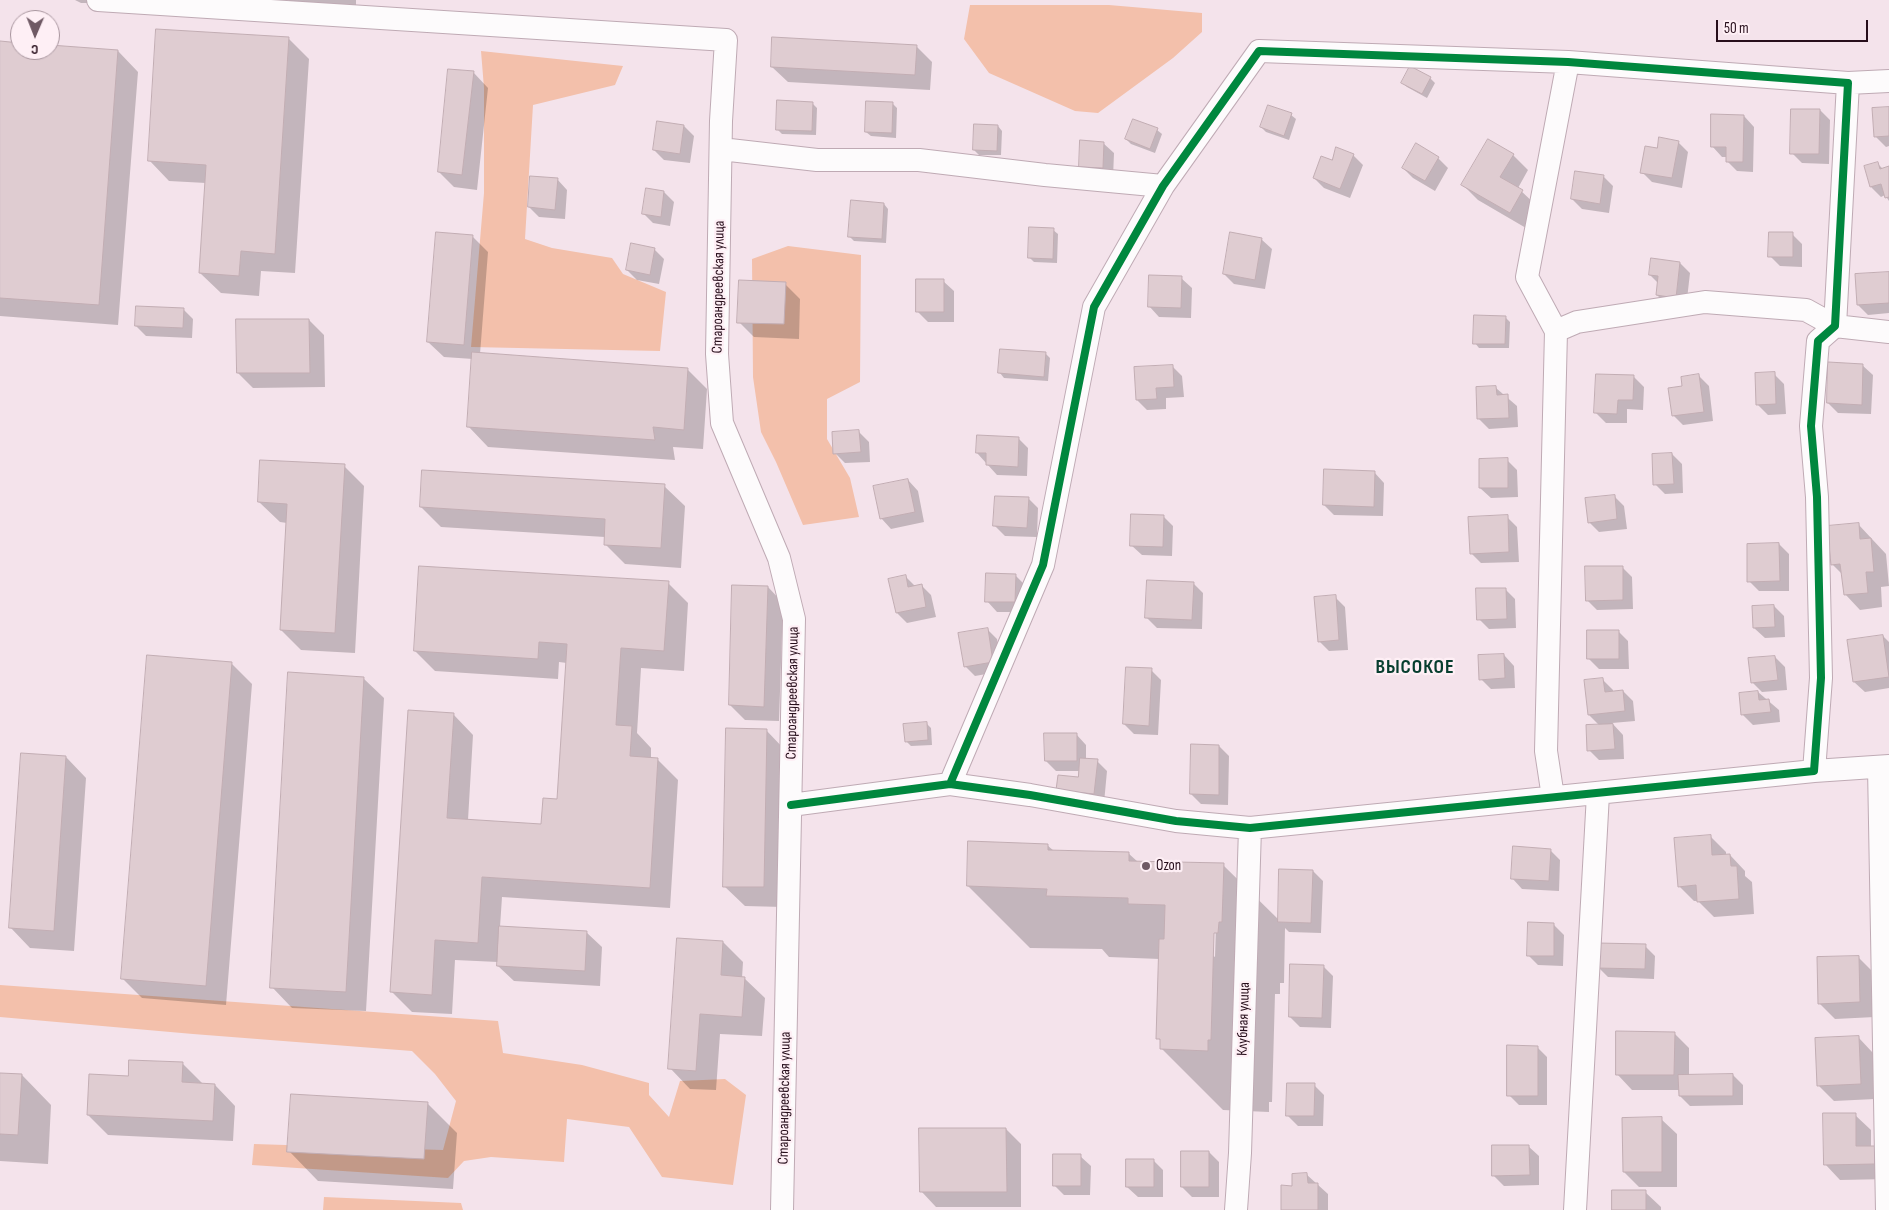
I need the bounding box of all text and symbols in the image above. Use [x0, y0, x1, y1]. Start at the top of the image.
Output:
north arrow [10, 10, 60, 60]
scale bar [1719, 10, 1872, 42]
text: 50 m [1724, 19, 1749, 38]
text: С [31, 41, 38, 58]
street label: Староандреевская улица [709, 221, 729, 353]
street label: Староандреевская улица [783, 627, 803, 759]
district label: ВЫСОКОЕ [1375, 656, 1455, 680]
place label: Ozon [1156, 857, 1181, 875]
marker: Ozon [1140, 860, 1152, 872]
street label: Клубная улица [1234, 982, 1254, 1056]
street label: Староандреевская улица [775, 1032, 795, 1164]

